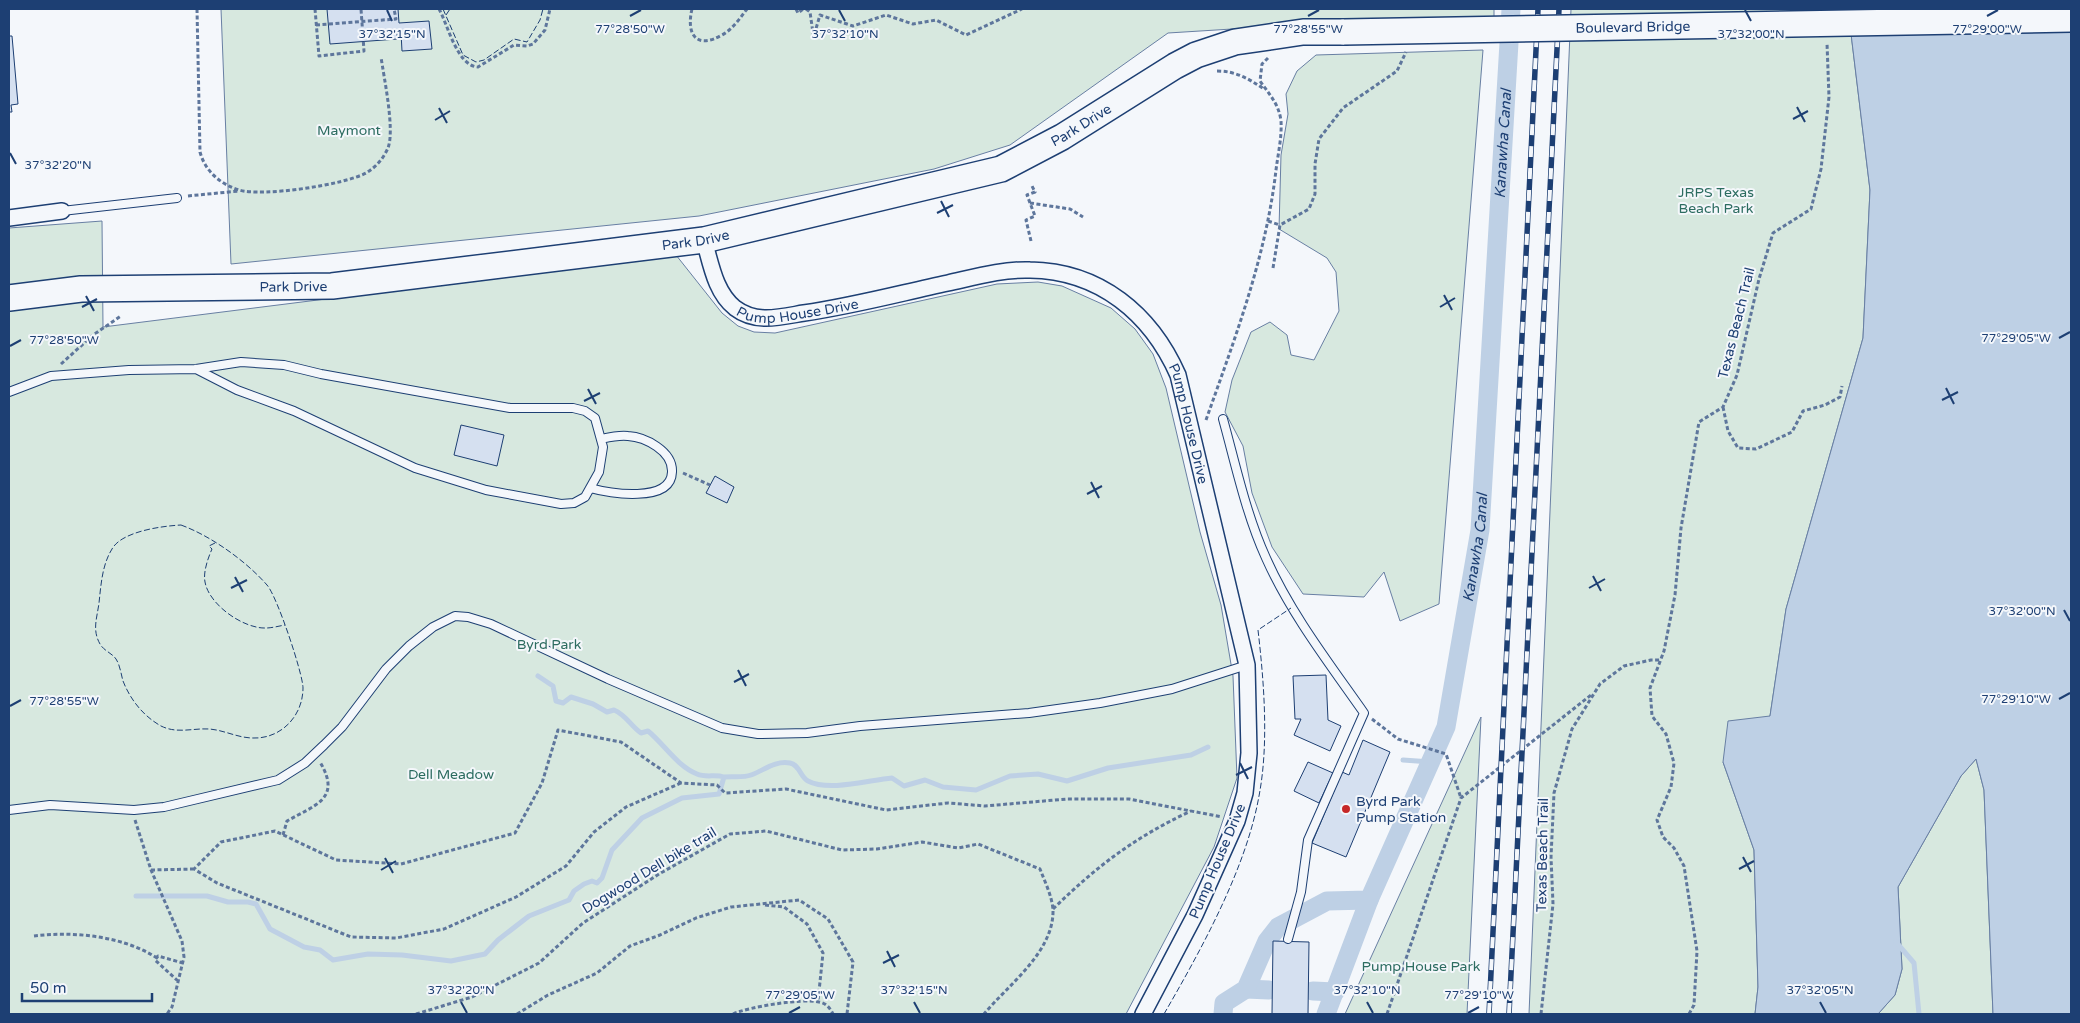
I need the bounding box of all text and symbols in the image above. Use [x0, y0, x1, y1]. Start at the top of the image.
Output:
street label: Boulevard Bridge [1575, 18, 1691, 37]
text: 77°28'50"W [595, 22, 665, 36]
text: 77°28'55"W [1273, 22, 1343, 36]
text: 77°29'00"W [1952, 22, 2022, 36]
text: 37°32'15"N [358, 27, 426, 41]
text: 37°32'10"N [811, 27, 879, 41]
text: 37°32'00"N [1717, 27, 1785, 41]
water label: Kanawha Canal [1491, 86, 1515, 199]
street label: Park Drive [1048, 100, 1115, 150]
park label: Maymont [317, 122, 382, 139]
text: 37°32'20"N [24, 158, 92, 172]
park label: JRPS Texas Beach Park [1678, 184, 1754, 217]
street label: Park Drive [661, 226, 731, 254]
street label: Texas Beach Trail [1714, 266, 1759, 381]
street label: Park Drive [259, 278, 328, 296]
street label: Pump House Drive [733, 295, 860, 327]
text: 77°29'05"W [1981, 331, 2051, 345]
text: 77°28'50"W [29, 333, 99, 347]
street label: Pump House Drive [1165, 361, 1212, 486]
water label: Kanawha Canal [1459, 491, 1491, 603]
text: 37°32'00"N [1988, 604, 2056, 618]
park label: Byrd Park [517, 636, 582, 653]
text: 77°29'10"W [1981, 692, 2051, 706]
text: 77°28'55"W [29, 694, 99, 708]
park label: Dell Meadow [408, 766, 494, 783]
place label: Byrd Park Pump Station [1356, 793, 1446, 826]
street label: Texas Beach Trail [1533, 798, 1552, 912]
street label: Pump House Drive [1186, 801, 1249, 921]
marker: Byrd Park Pump Station [1340, 803, 1352, 815]
street label: Dogwood Dell bike trail [579, 824, 720, 917]
park label: Pump House Park [1362, 958, 1481, 975]
scale bar [22, 970, 152, 1002]
text: 50 m [30, 979, 67, 997]
text: 37°32'20"N [427, 983, 495, 997]
text: 37°32'15"N [880, 983, 948, 997]
text: 37°32'10"N [1333, 983, 1401, 997]
text: 37°32'05"N [1786, 983, 1854, 997]
text: 77°29'05"W [765, 988, 835, 1002]
text: 77°29'10"W [1444, 988, 1514, 1002]

